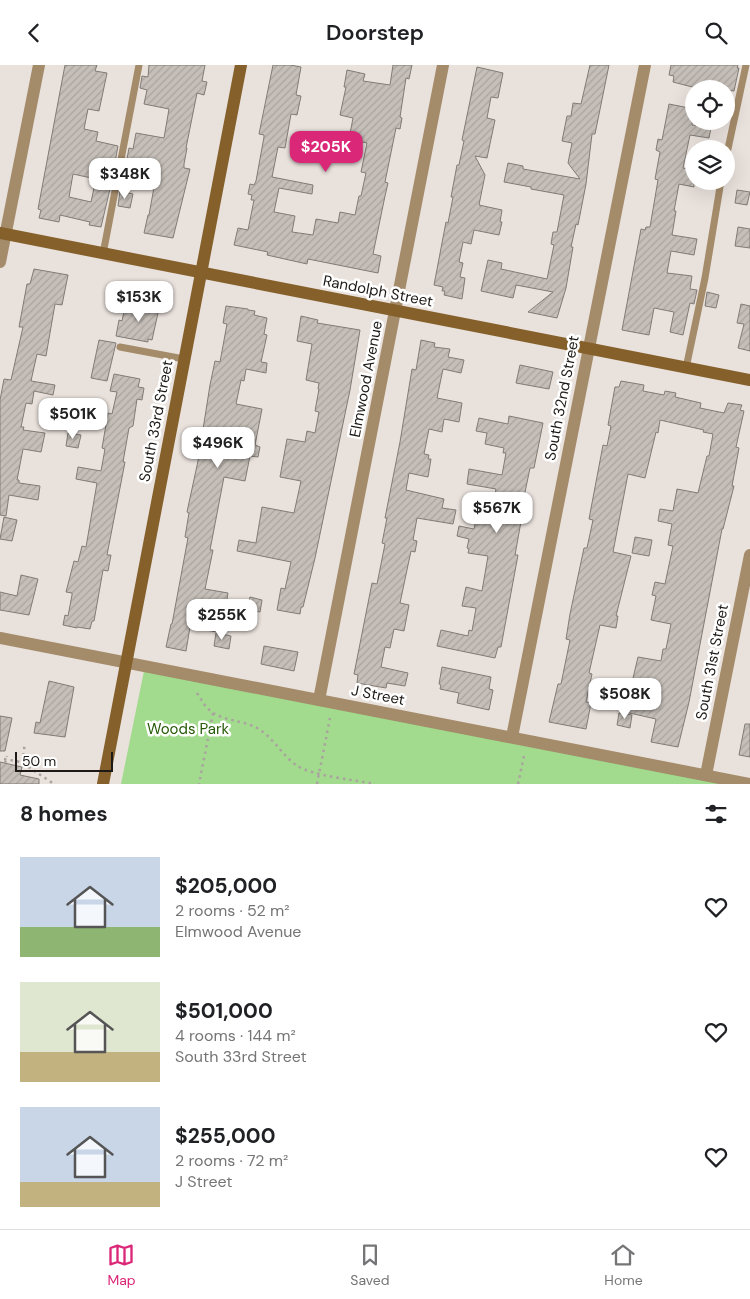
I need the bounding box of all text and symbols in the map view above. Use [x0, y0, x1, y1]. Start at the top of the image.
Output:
text: Doorstep [326, 18, 424, 47]
icon: back [20, 19, 48, 47]
icon: search [702, 19, 730, 47]
map controls [685, 80, 735, 190]
button: locate [685, 80, 735, 130]
pin: $205K [291, 131, 361, 173]
text: $205K [301, 136, 351, 157]
button: layers [685, 140, 735, 190]
pin: $348K [90, 157, 160, 200]
text: $348K [100, 163, 150, 184]
street label: Randolph Street [321, 271, 435, 311]
pin: $153K [104, 281, 174, 323]
text: $153K [116, 286, 162, 307]
street label: Elmwood Avenue [345, 319, 387, 439]
street label: South 32nd Street [540, 334, 584, 462]
street label: South 33rd Street [134, 358, 178, 484]
pin: $501K [38, 397, 108, 440]
text: $501K [49, 403, 97, 424]
pin: $496K [183, 427, 253, 469]
text: $496K [193, 432, 243, 453]
pin: $567K [462, 491, 532, 534]
text: $567K [473, 497, 521, 518]
pin: $255K [187, 599, 257, 641]
street label: South 31st Street [691, 602, 733, 722]
text: $255K [197, 604, 247, 625]
pin: $508K [590, 677, 660, 720]
street label: J Street [350, 680, 407, 710]
text: $508K [599, 683, 651, 704]
park label: Woods Park [147, 719, 229, 739]
scale bar [15, 749, 112, 772]
text: 50 m [22, 752, 56, 770]
text: 8 homes [20, 800, 108, 828]
icon: filters [702, 800, 730, 828]
text: $205,000 [175, 872, 277, 900]
icon: home [60, 877, 120, 937]
icon: heart [702, 893, 730, 921]
text: 2 rooms · 52 m² [175, 900, 290, 921]
text: Elmwood Avenue [175, 921, 301, 942]
text: $501,000 [175, 997, 273, 1025]
icon: home [60, 1002, 120, 1062]
icon: heart [702, 1018, 730, 1046]
text: 4 rooms · 144 m² [175, 1025, 296, 1046]
text: South 33rd Street [175, 1046, 307, 1067]
text: $255,000 [175, 1122, 275, 1150]
icon: home [60, 1127, 120, 1187]
icon: heart [702, 1143, 730, 1171]
text: 2 rooms · 72 m² [175, 1150, 288, 1171]
text: J Street [175, 1171, 233, 1192]
tab: Map [107, 1241, 136, 1289]
tab: Saved [350, 1241, 390, 1289]
tab: Home [604, 1241, 643, 1289]

